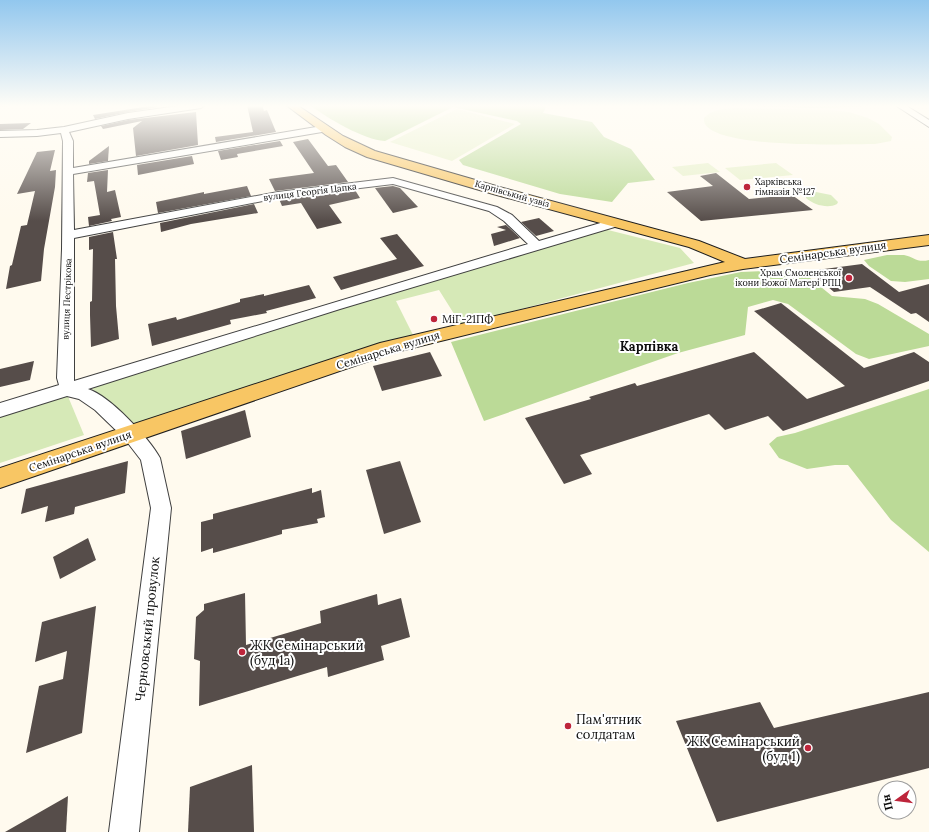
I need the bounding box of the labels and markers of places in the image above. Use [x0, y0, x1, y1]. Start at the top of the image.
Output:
place label: Харківська гімназія №127 [755, 176, 815, 197]
marker: Харківська гімназія №127 [742, 182, 752, 192]
place label: Храм Смоленської ікони Божої Матері РПЦ [735, 267, 841, 288]
marker: Храм Смоленської ікони Божої Матері РПЦ [844, 273, 854, 283]
place label: МіГ-21ПФ [442, 312, 493, 326]
marker: МіГ-21ПФ [429, 314, 439, 324]
place label: ЖК Семінарський (буд 1а) [250, 637, 364, 669]
marker: ЖК Семінарський (буд 1а) [237, 647, 247, 657]
place label: Пам'ятник солдатам [576, 711, 642, 743]
marker: Пам'ятник солдатам [563, 721, 573, 731]
place label: ЖК Семінарський (буд 1) [686, 733, 800, 765]
marker: ЖК Семінарський (буд 1) [803, 743, 813, 753]

